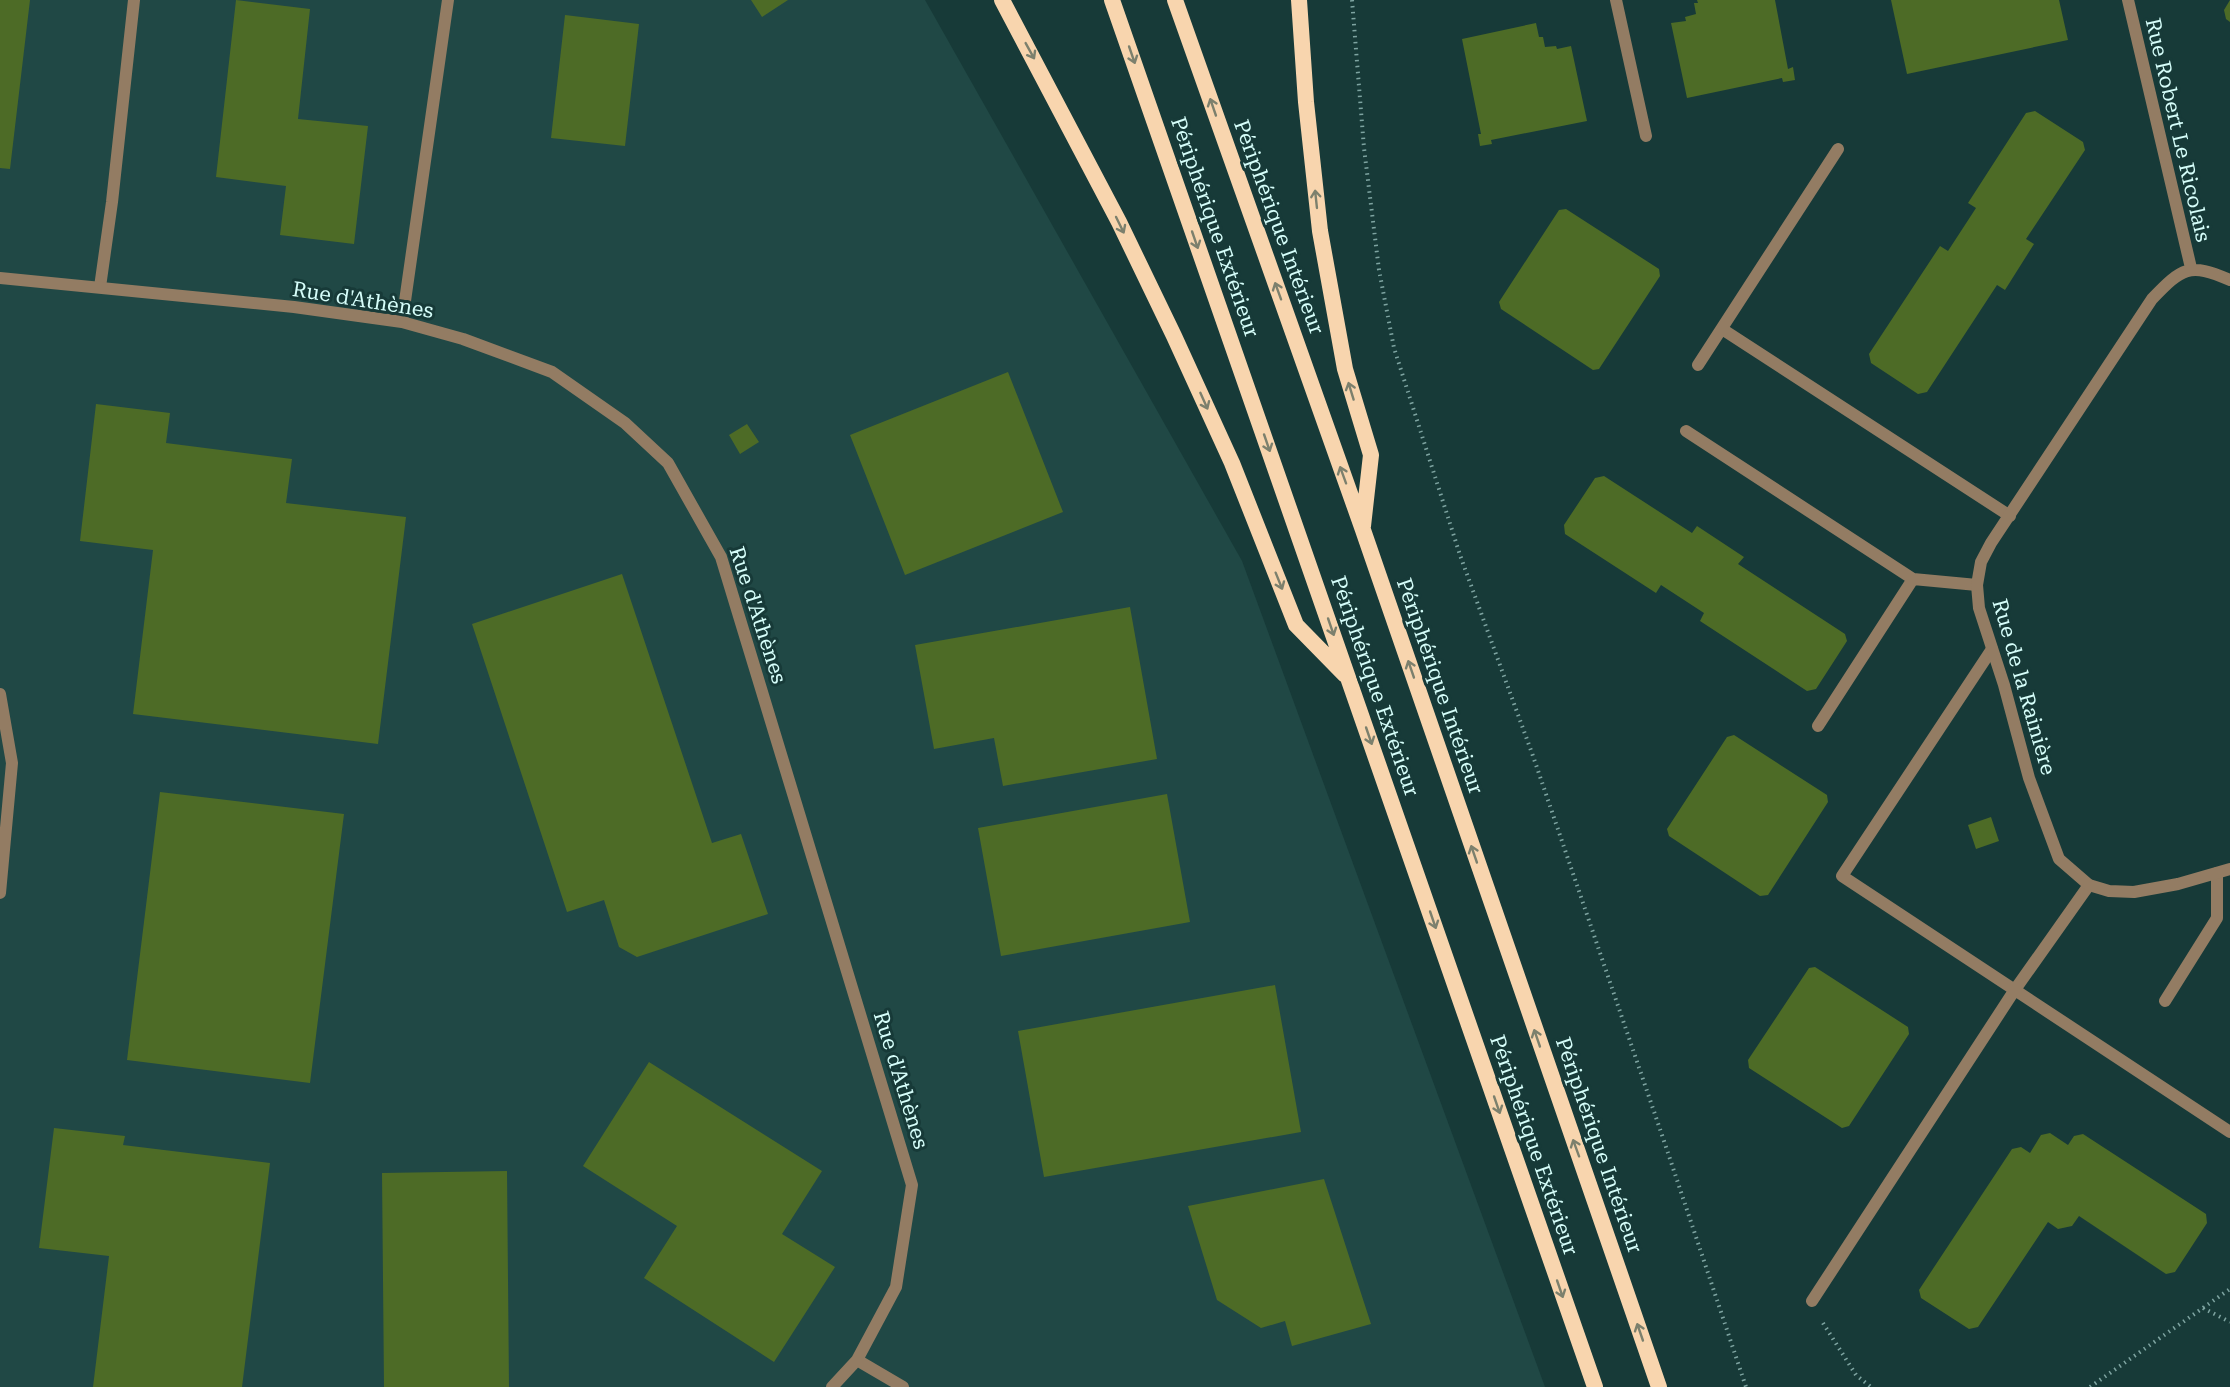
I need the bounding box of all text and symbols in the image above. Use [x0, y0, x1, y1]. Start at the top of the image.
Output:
street label: Rue Robert Le Ricolais [2141, 16, 2215, 244]
one-way arrow [1025, 43, 1037, 60]
one-way arrow [1127, 45, 1138, 64]
one-way arrow [1206, 98, 1217, 117]
street label: Périphérique Extérieur [1166, 114, 1264, 341]
street label: Périphérique Intérieur [1229, 116, 1329, 338]
one-way arrow [1310, 190, 1321, 210]
one-way arrow [1115, 215, 1126, 233]
one-way arrow [1191, 230, 1202, 248]
street label: Rue d'Athènes [291, 277, 435, 323]
one-way arrow [1272, 282, 1283, 301]
one-way arrow [1345, 382, 1356, 401]
one-way arrow [1198, 391, 1210, 409]
one-way arrow [1262, 433, 1273, 452]
one-way arrow [1337, 466, 1348, 485]
street label: Rue d'Athènes [725, 544, 791, 686]
one-way arrow [1274, 571, 1285, 589]
street label: Périphérique Extérieur [1326, 573, 1424, 800]
street label: Périphérique Intérieur [1392, 575, 1488, 797]
street label: Rue de la Rainière [1987, 596, 2061, 778]
one-way arrow [1327, 617, 1338, 636]
one-way arrow [1404, 660, 1415, 679]
one-way arrow [1365, 726, 1376, 745]
one-way arrow [1468, 845, 1479, 864]
one-way arrow [1428, 910, 1439, 929]
street label: Rue d'Athènes [869, 1008, 933, 1152]
one-way arrow [1531, 1029, 1542, 1048]
street label: Périphérique Extérieur [1485, 1032, 1583, 1259]
street label: Périphérique Intérieur [1551, 1034, 1647, 1256]
one-way arrow [1492, 1095, 1503, 1113]
one-way arrow [1569, 1139, 1580, 1158]
one-way arrow [1556, 1279, 1567, 1298]
one-way arrow [1634, 1323, 1645, 1342]

